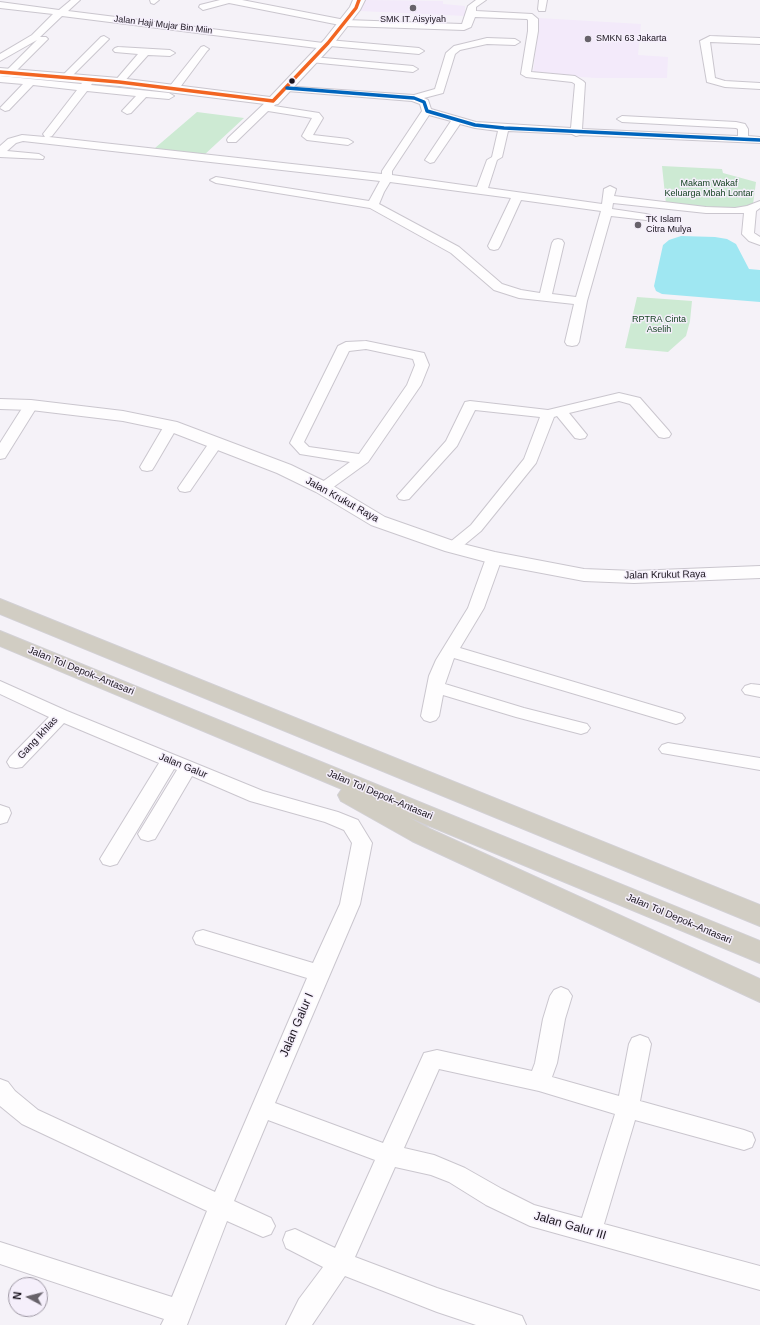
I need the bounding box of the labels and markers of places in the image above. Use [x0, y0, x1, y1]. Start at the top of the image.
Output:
marker: SMK IT Aisyiyah [408, 3, 418, 13]
place label: SMK IT Aisyiyah [380, 15, 446, 25]
marker: SMKN 63 Jakarta [583, 34, 593, 44]
place label: SMKN 63 Jakarta [596, 34, 667, 44]
unlabelled marker [287, 76, 297, 86]
place label: TK Islam Citra Mulya [646, 215, 692, 236]
marker: TK Islam Citra Mulya [633, 220, 643, 230]

